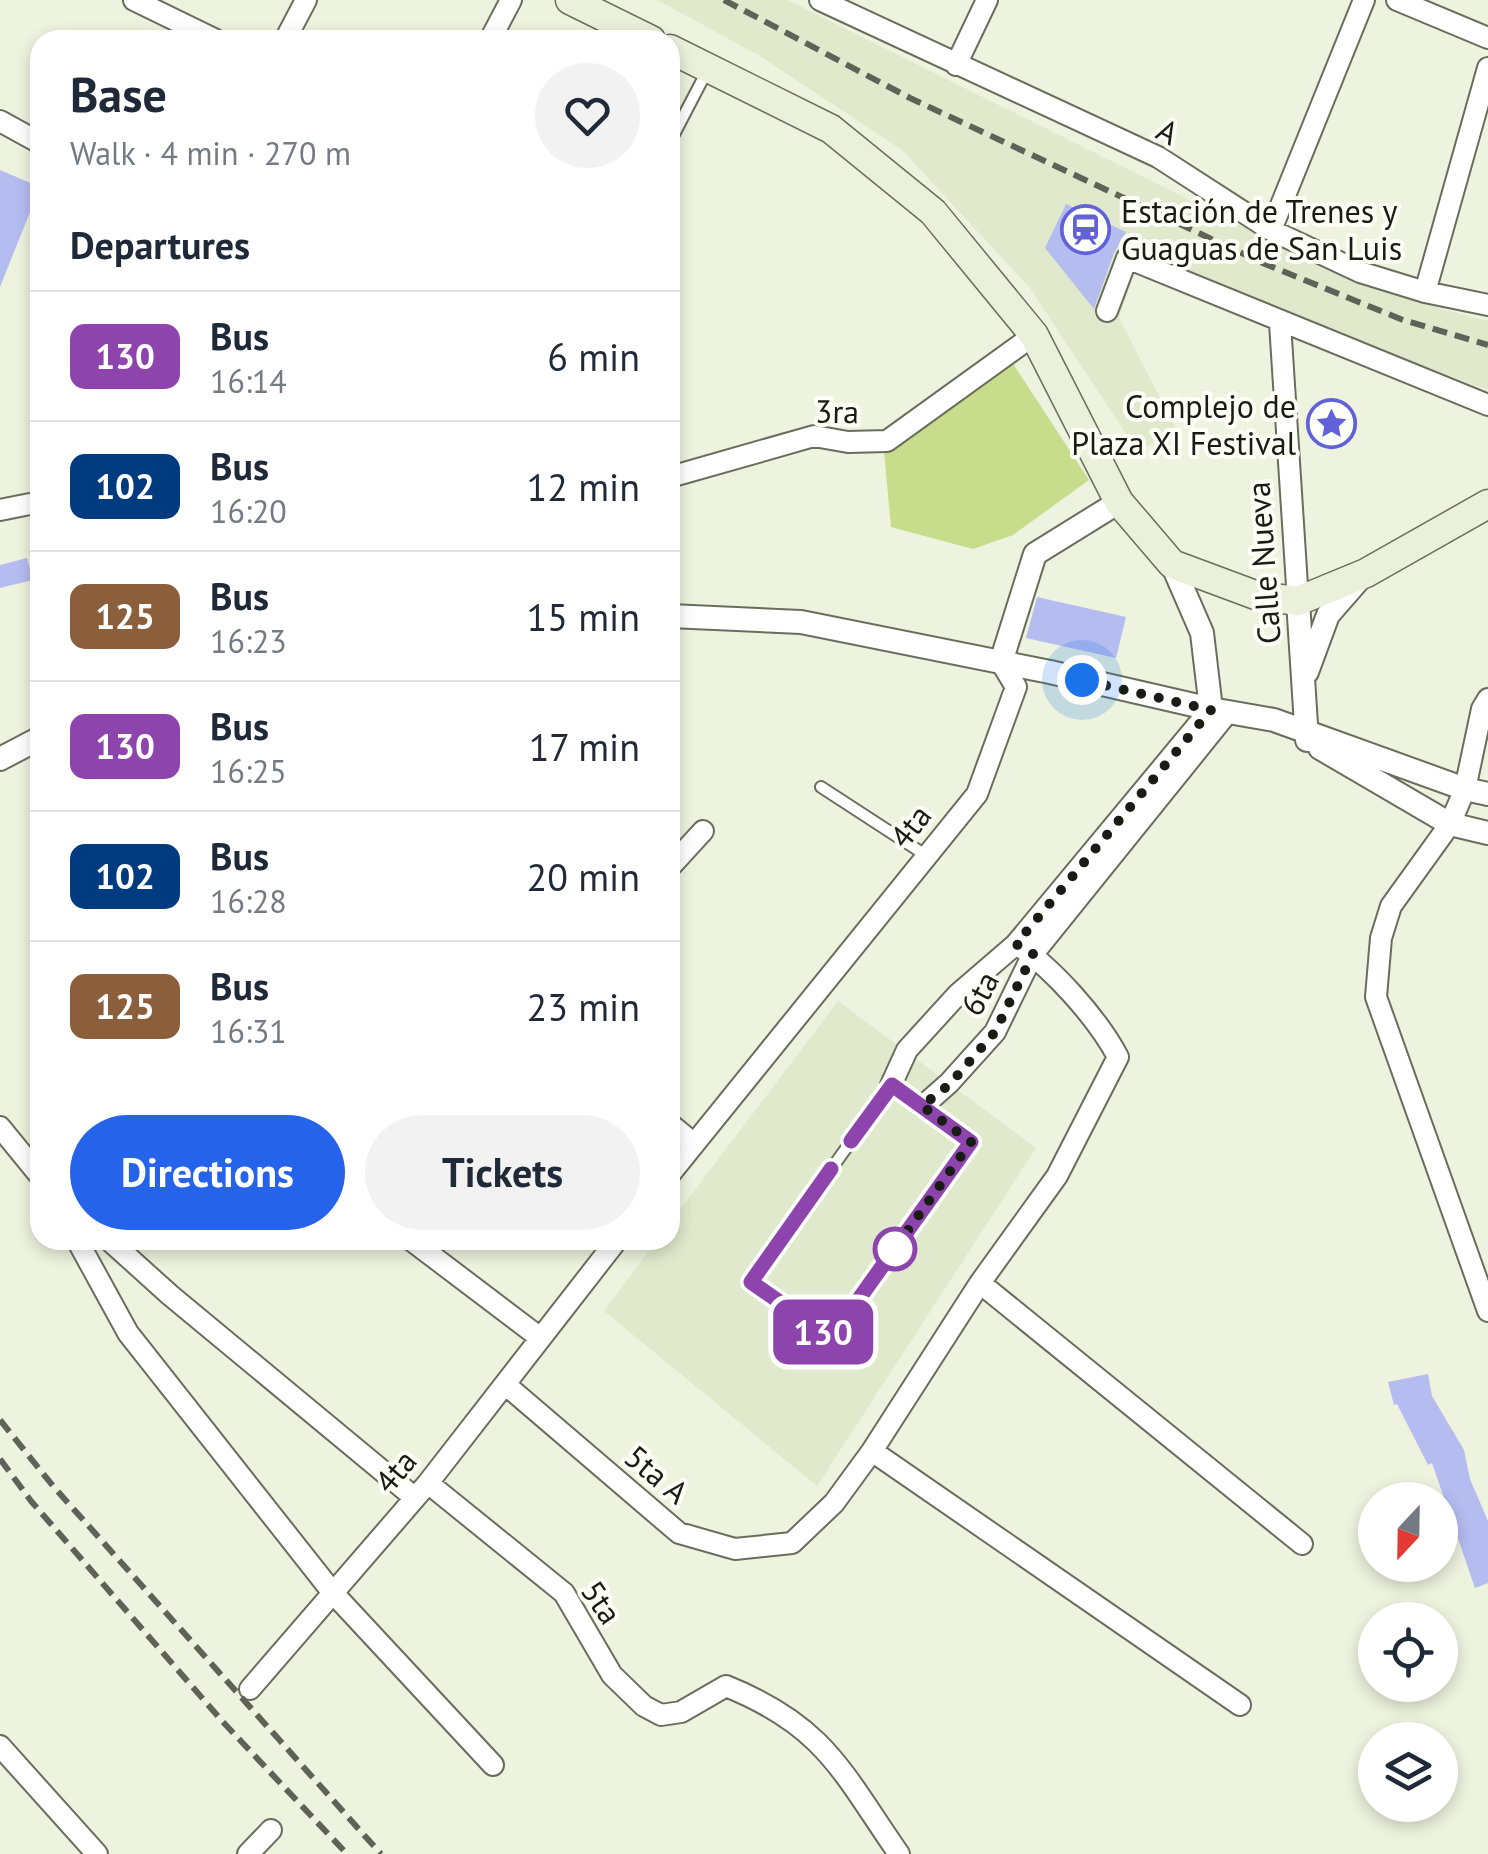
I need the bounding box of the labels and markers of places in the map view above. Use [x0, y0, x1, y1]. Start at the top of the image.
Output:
place label: Estación de Trenes y Guaguas de San Luis [1121, 190, 1402, 269]
station icon: Estación de Trenes y Guaguas de San Luis [1060, 203, 1112, 255]
place label: Complejo de Plaza XI Festival [1071, 385, 1297, 464]
place icon: Complejo de Plaza XI Festival [1305, 398, 1357, 450]
unlabelled marker [874, 1228, 916, 1270]

